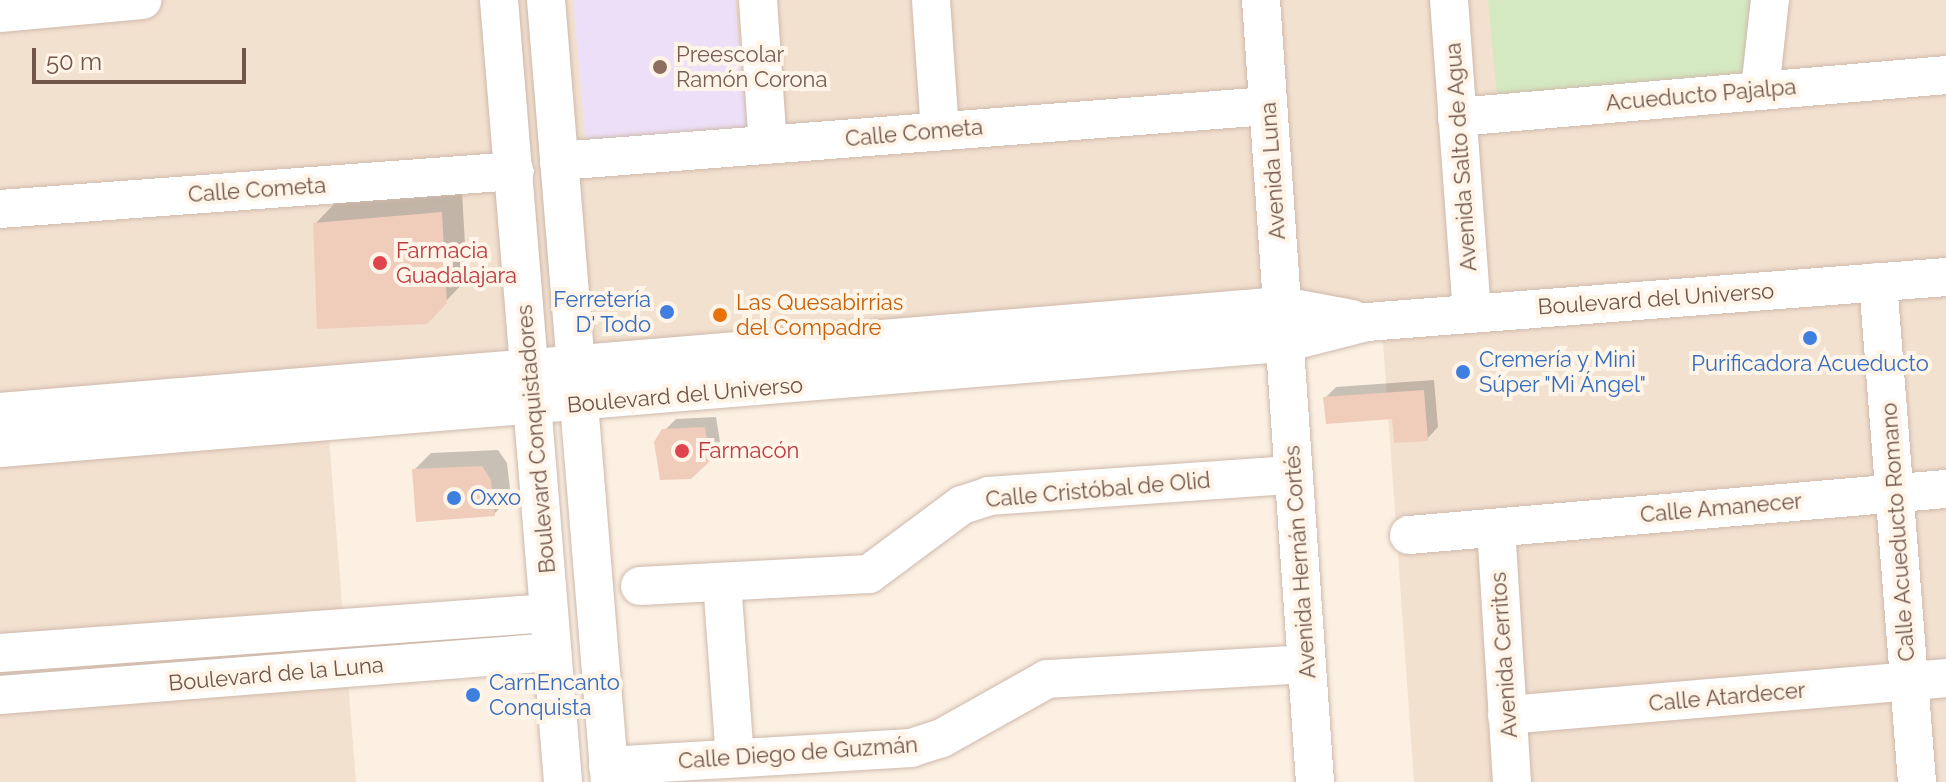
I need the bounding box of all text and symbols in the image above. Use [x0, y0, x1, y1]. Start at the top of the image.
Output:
scale bar [36, 32, 250, 82]
place label: Preescolar Ramón Corona [676, 41, 827, 92]
street label: Avenida Salto de Agua [1440, 41, 1482, 273]
text: 50 m [46, 47, 102, 76]
marker: Preescolar Ramón Corona [651, 58, 669, 76]
street label: Acueducto Pajalpa [1605, 74, 1797, 116]
street label: Avenida Luna [1255, 101, 1291, 241]
street label: Calle Cometa [844, 114, 984, 152]
street label: Calle Cometa [187, 172, 327, 208]
place label: Farmacia Guadalajara [396, 237, 517, 288]
marker: Farmacia Guadalajara [371, 254, 389, 272]
street label: Boulevard del Universo [1537, 278, 1775, 320]
place label: Ferretería D' Todo [553, 286, 651, 338]
place label: Las Quesabirrias del Compadre [736, 289, 903, 340]
marker: Ferretería D' Todo [658, 303, 676, 321]
street label: Boulevard Conquistadores [511, 304, 561, 574]
marker: Las Quesabirrias del Compadre [711, 306, 729, 324]
marker: Purificadora Acueducto [1801, 329, 1819, 347]
place label: Cremería y Mini Súper "Mi Ángel" [1479, 346, 1648, 398]
place label: Purificadora Acueducto [1691, 351, 1929, 377]
marker: Cremería y Mini Súper "Mi Ángel" [1454, 363, 1472, 381]
street label: Boulevard del Universo [566, 371, 804, 419]
street label: Calle Acueducto Romano [1876, 401, 1920, 663]
place label: Farmacón [698, 438, 799, 464]
marker: Farmacón [673, 442, 691, 460]
street label: Avenida Hernán Cortés [1279, 444, 1321, 680]
street label: Calle Cristóbal de Olid [984, 467, 1212, 513]
place label: Oxxo [470, 485, 521, 511]
street label: Calle Amanecer [1639, 488, 1803, 528]
marker: Oxxo [445, 489, 463, 507]
street label: Avenida Cerritos [1485, 571, 1523, 739]
street label: Boulevard de la Luna [167, 651, 385, 697]
place label: CarnEncanto Conquista [489, 669, 620, 720]
street label: Calle Atardecer [1647, 677, 1807, 717]
marker: CarnEncanto Conquista [464, 686, 482, 704]
street label: Calle Diego de Guzmán [677, 731, 919, 775]

